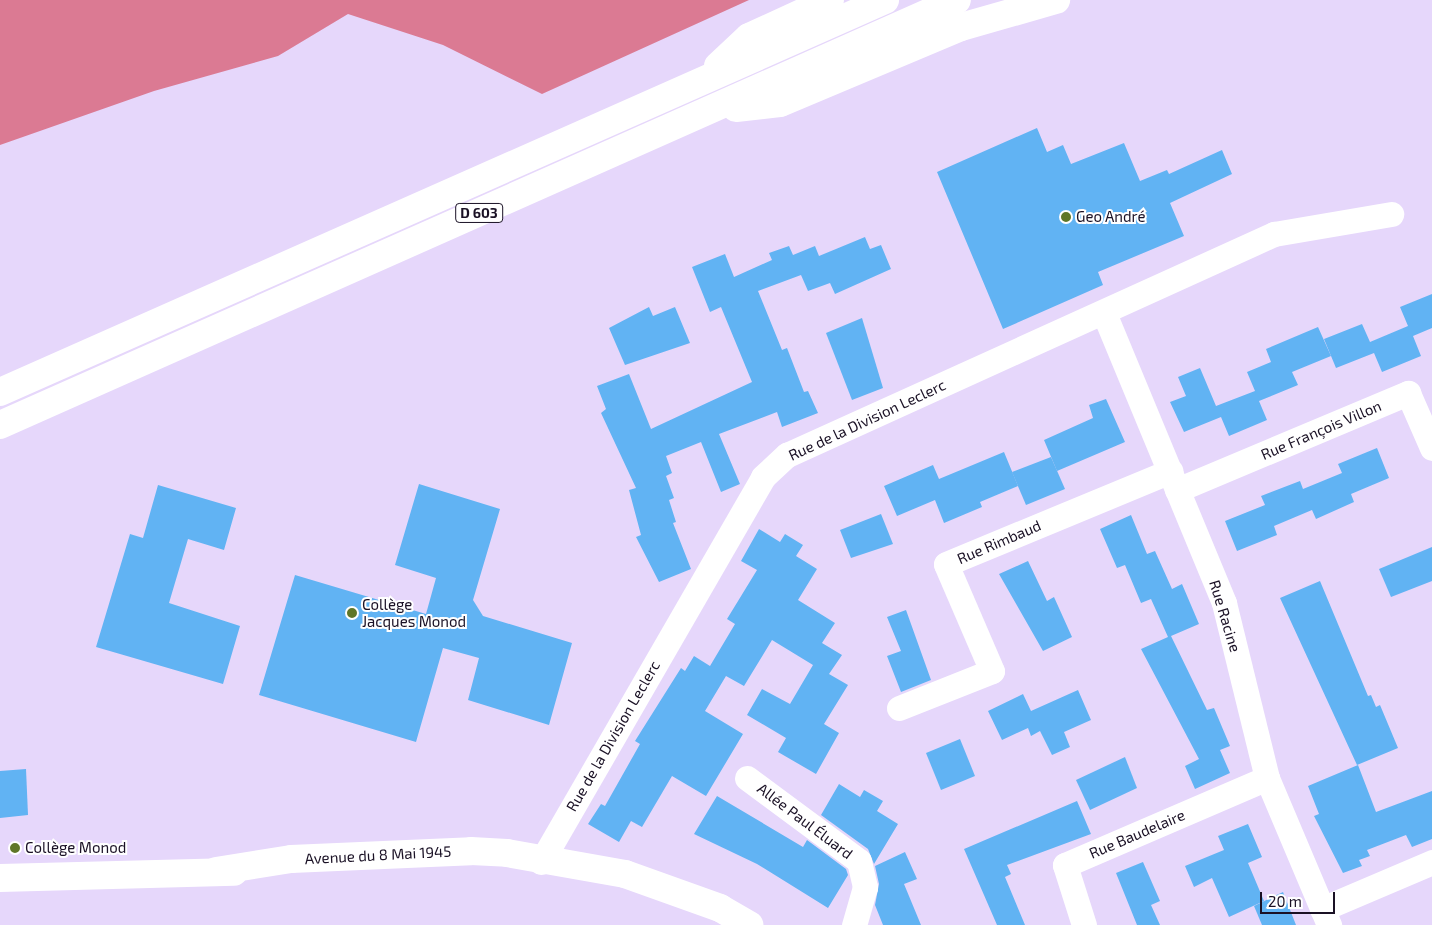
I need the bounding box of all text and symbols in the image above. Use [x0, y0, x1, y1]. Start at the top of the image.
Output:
road number: D 603 [454, 202, 504, 224]
place label: Geo André [1076, 208, 1146, 226]
marker: Geo André [1060, 211, 1072, 223]
street label: Rue de la Division Leclerc [786, 376, 948, 464]
street label: Rue François Villon [1258, 396, 1384, 464]
street label: Rue Rimbaud [954, 516, 1044, 568]
street label: Rue Racine [1205, 578, 1245, 654]
place label: Collège Jacques Monod [362, 595, 466, 630]
marker: Collège Jacques Monod [346, 607, 358, 619]
street label: Rue de la Division Leclerc [562, 657, 664, 815]
street label: Allée Paul Éluard [754, 779, 856, 863]
street label: Rue Baudelaire [1086, 806, 1188, 862]
place label: Collège Monod [25, 839, 126, 857]
marker: Collège Monod [9, 842, 21, 854]
street label: Avenue du 8 Mai 1945 [304, 842, 452, 868]
scale bar [1262, 882, 1337, 914]
text: 20 m [1268, 892, 1302, 910]

